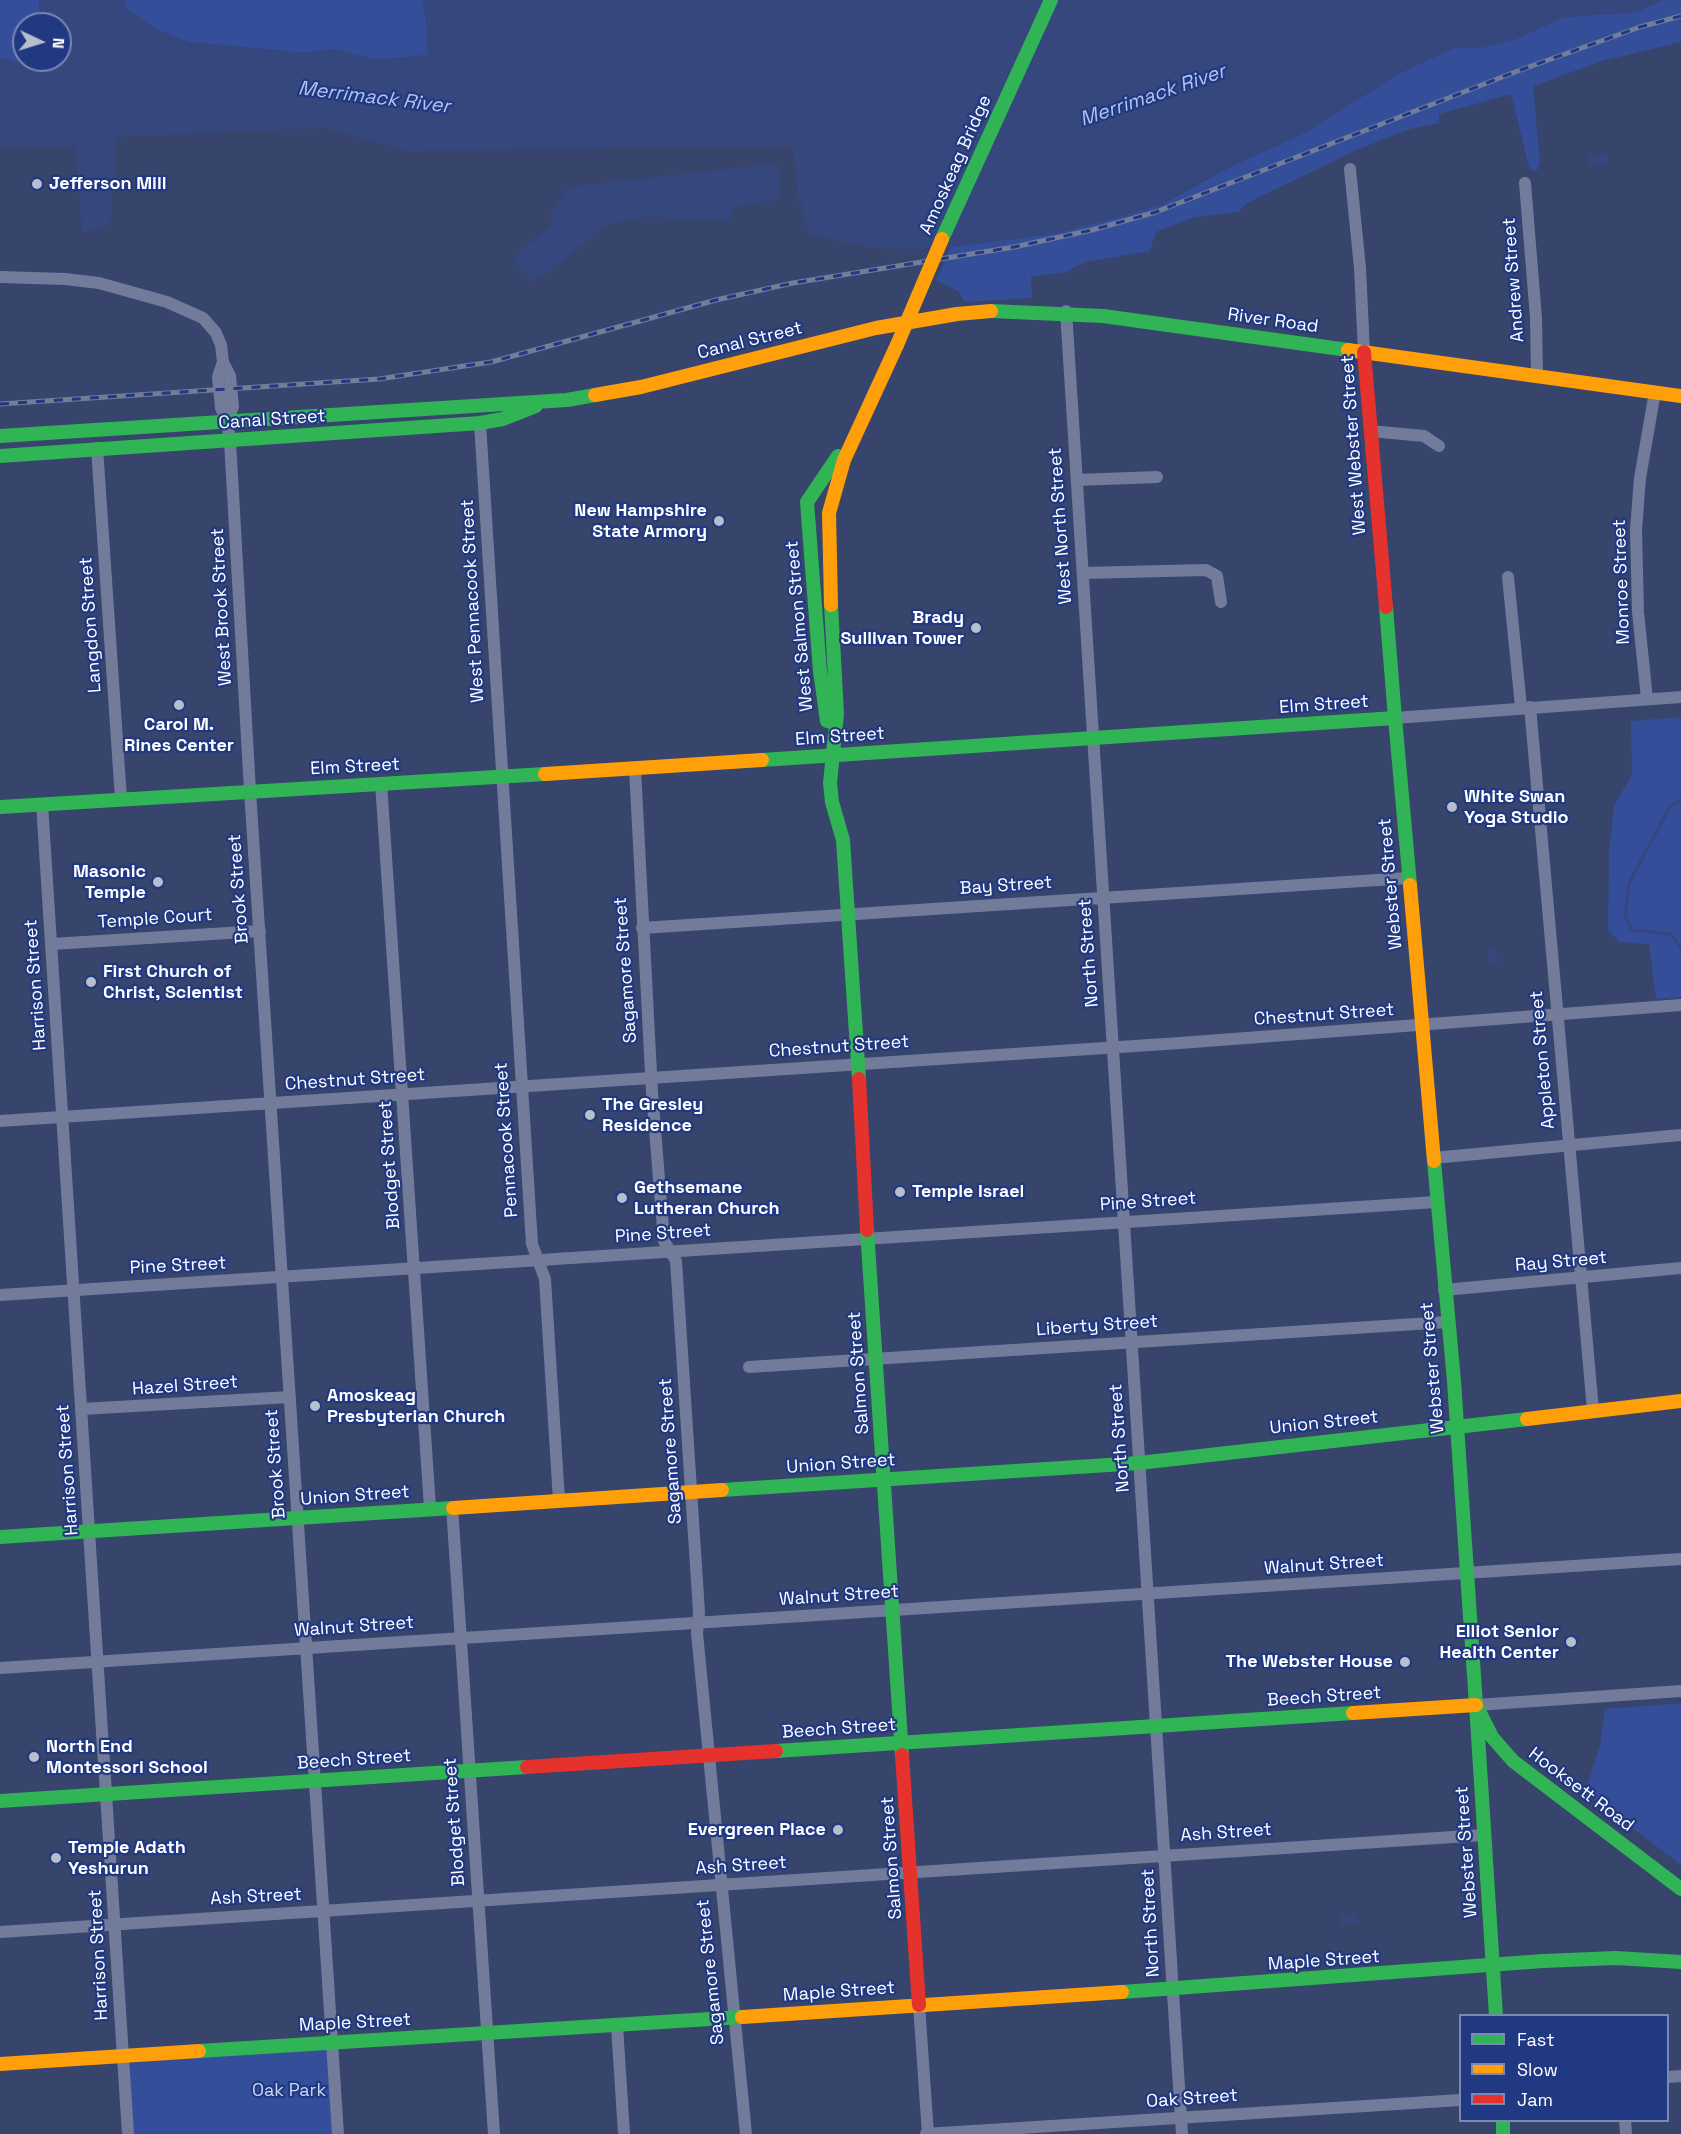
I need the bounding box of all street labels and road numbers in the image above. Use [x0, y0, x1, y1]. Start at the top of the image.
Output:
street label: Amoskeag Bridge [916, 92, 996, 238]
street label: Andrew Street [1499, 217, 1529, 343]
street label: River Road [1226, 304, 1320, 338]
street label: Canal Street [695, 318, 805, 364]
street label: West Webster Street [1337, 354, 1371, 536]
street label: Canal Street [218, 405, 326, 435]
street label: West North Street [1045, 447, 1077, 605]
street label: West Pennacook Street [457, 499, 489, 703]
street label: Monroe Street [1609, 519, 1635, 645]
street label: West Brook Street [207, 527, 237, 687]
street label: West Salmon Street [782, 540, 818, 712]
street label: Langdon Street [75, 556, 107, 694]
street label: Elm Street [1279, 691, 1369, 719]
street label: Elm Street [795, 723, 885, 751]
street label: Elm Street [310, 754, 400, 780]
street label: Webster Street [1374, 817, 1408, 951]
street label: Brook Street [224, 833, 254, 945]
street label: Bay Street [959, 872, 1053, 900]
street label: Sagamore Street [610, 896, 642, 1044]
street label: North Street [1074, 898, 1104, 1008]
street label: Temple Court [97, 904, 213, 934]
street label: Harrison Street [21, 919, 51, 1051]
street label: Appleton Street [1526, 990, 1560, 1130]
street label: Chestnut Street [1253, 999, 1395, 1031]
street label: Chestnut Street [768, 1031, 910, 1063]
street label: Pennacook Street [491, 1062, 523, 1218]
street label: Chestnut Street [284, 1064, 426, 1096]
street label: Blodget Street [375, 1100, 405, 1230]
street label: Pine Street [1099, 1188, 1197, 1216]
street label: Pine Street [614, 1220, 712, 1248]
street label: Ray Street [1514, 1247, 1608, 1277]
street label: Pine Street [129, 1253, 227, 1279]
street label: Webster Street [1416, 1301, 1450, 1435]
street label: Salmon Street [844, 1311, 874, 1435]
street label: Liberty Street [1035, 1311, 1159, 1341]
street label: Hazel Street [131, 1372, 239, 1400]
street label: Sagamore Street [655, 1377, 687, 1525]
street label: North Street [1105, 1383, 1135, 1493]
street label: Harrison Street [53, 1404, 83, 1536]
street label: Union Street [1269, 1407, 1379, 1439]
street label: Brook Street [261, 1408, 291, 1520]
street label: Union Street [786, 1449, 896, 1479]
street label: Union Street [300, 1481, 410, 1511]
street label: Walnut Street [1263, 1550, 1385, 1580]
street label: Walnut Street [778, 1581, 900, 1611]
street label: Walnut Street [293, 1612, 415, 1642]
street label: Beech Street [1266, 1682, 1382, 1712]
street label: Beech Street [781, 1714, 897, 1744]
street label: Hooksett Road [1524, 1743, 1638, 1837]
street label: Beech Street [296, 1745, 412, 1775]
street label: Blodget Street [440, 1757, 470, 1887]
street label: Webster Street [1452, 1785, 1482, 1919]
street label: Salmon Street [877, 1796, 907, 1920]
street label: Ash Street [1180, 1819, 1272, 1847]
street label: Ash Street [695, 1852, 787, 1880]
street label: North Street [1137, 1868, 1165, 1978]
street label: Ash Street [210, 1884, 302, 1910]
street label: Harrison Street [85, 1889, 113, 2021]
street label: Sagamore Street [693, 1898, 729, 2046]
street label: Maple Street [1267, 1946, 1381, 1976]
street label: Maple Street [782, 1977, 896, 2007]
street label: Maple Street [298, 2009, 412, 2037]
street label: Oak Street [1145, 2085, 1239, 2113]

